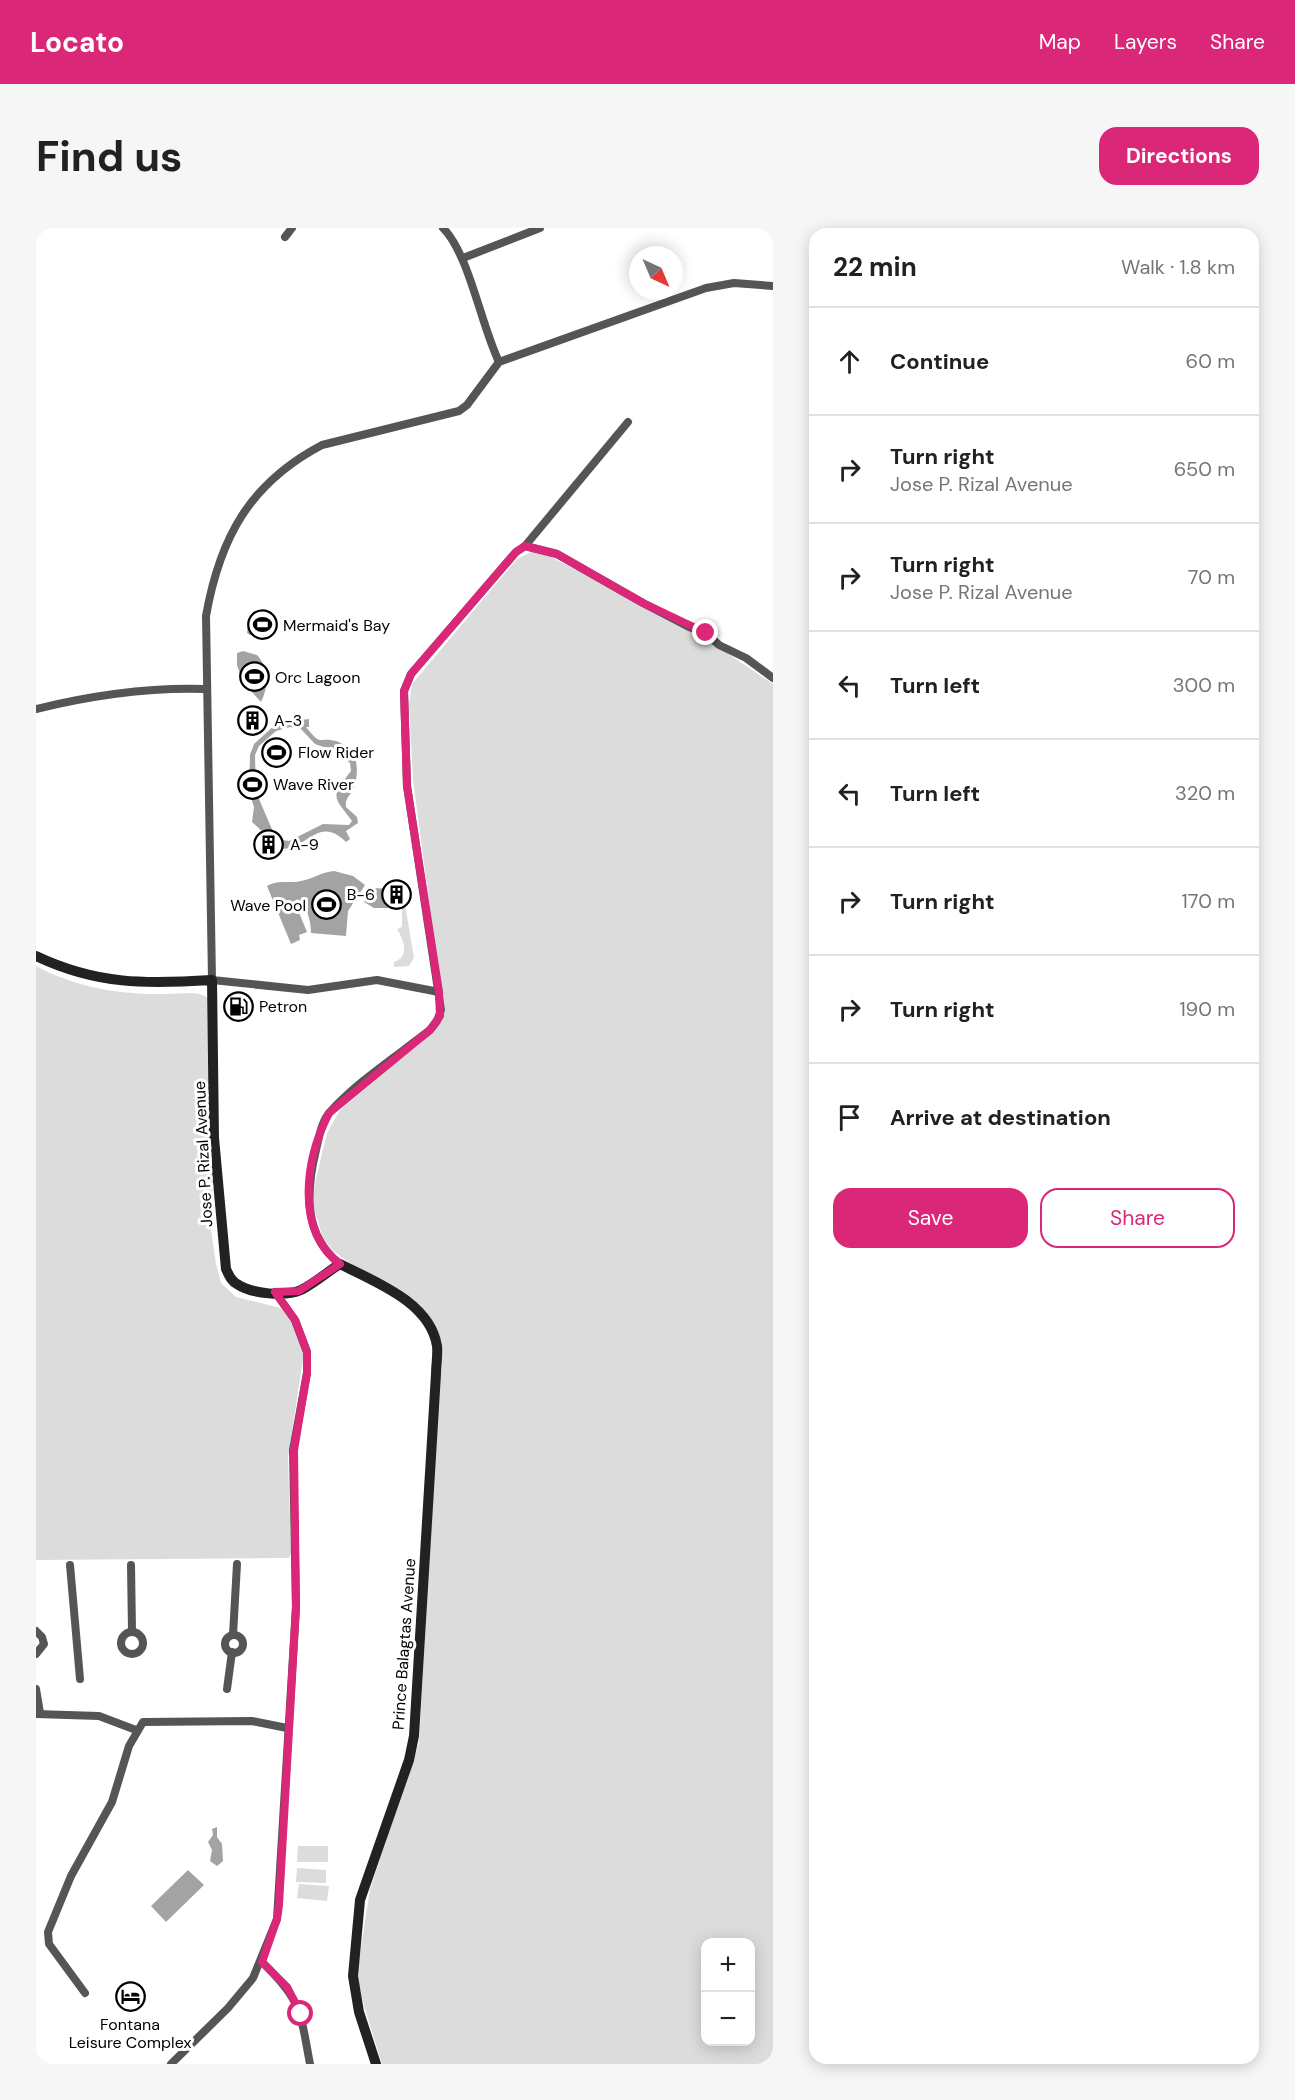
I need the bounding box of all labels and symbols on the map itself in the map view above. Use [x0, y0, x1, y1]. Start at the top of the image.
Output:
north arrow [629, 246, 683, 300]
sports icon: Mermaid's Bay [246, 609, 278, 641]
place label: Mermaid's Bay [283, 615, 390, 636]
route end [692, 619, 718, 645]
sports icon: Orc Lagoon [238, 661, 270, 693]
place label: Orc Lagoon [275, 667, 360, 688]
building icon: A-3 [237, 704, 269, 736]
place label: A-3 [274, 710, 302, 731]
sports icon: Flow Rider [261, 736, 293, 768]
place label: Flow Rider [298, 742, 374, 763]
sports icon: Wave River [236, 768, 268, 800]
place label: Wave River [273, 774, 354, 795]
building icon: A-9 [253, 828, 285, 860]
place label: A-9 [290, 834, 319, 855]
building icon: B-6 [380, 878, 412, 910]
place label: B-6 [347, 884, 375, 905]
sports icon: Wave Pool [311, 889, 343, 921]
place label: Wave Pool [230, 895, 306, 916]
fuel station icon: Petron [222, 990, 254, 1022]
place label: Petron [259, 996, 307, 1017]
street label: Jose P. Rizal Avenue [189, 1081, 217, 1227]
street label: Prince Balagtas Avenue [388, 1558, 420, 1730]
hotel icon: Fontana Leisure Complex [114, 1980, 146, 2012]
route start [287, 2000, 313, 2026]
place label: Fontana Leisure Complex [69, 2014, 191, 2053]

